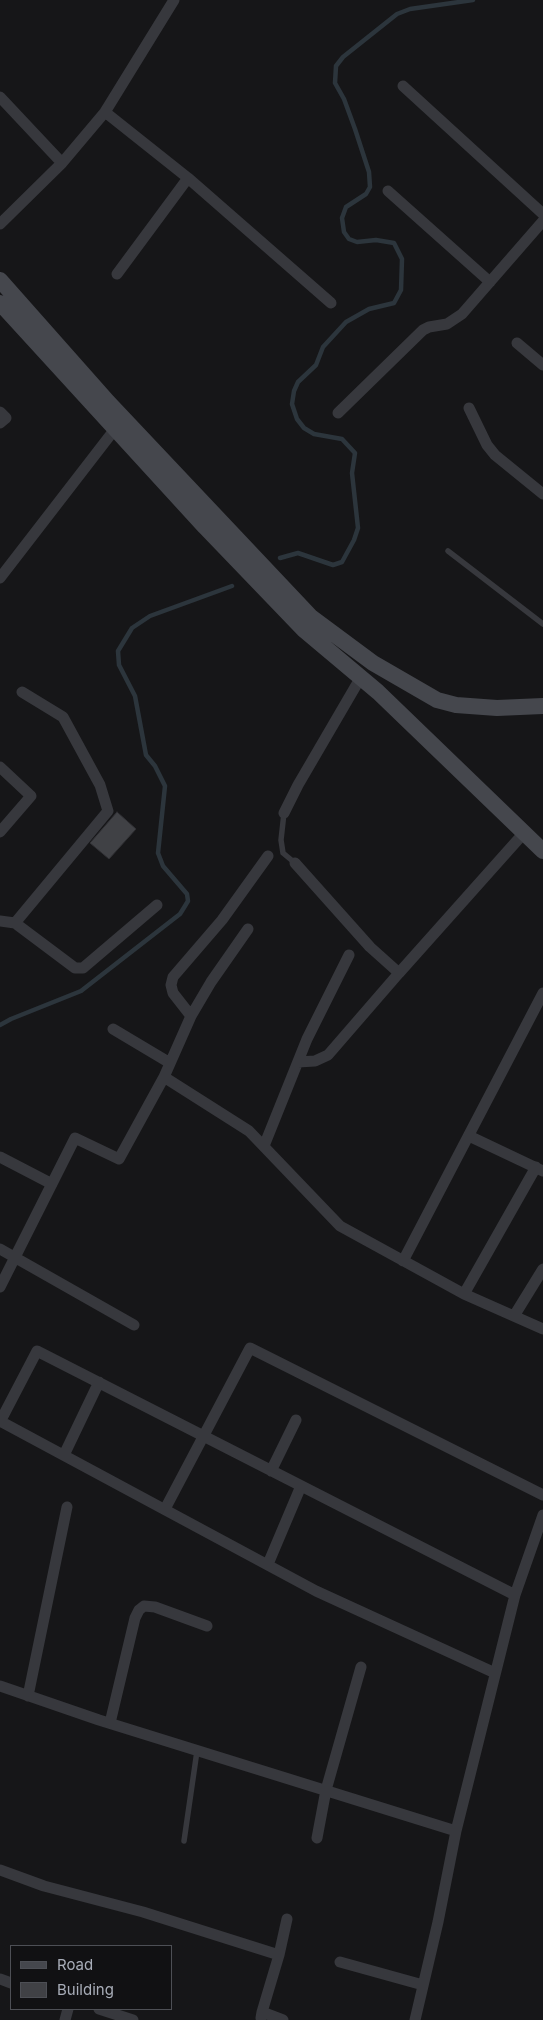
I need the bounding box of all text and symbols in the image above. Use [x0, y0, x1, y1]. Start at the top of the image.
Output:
legend [10, 1945, 172, 2010]
text: Road [57, 1955, 93, 1974]
text: Building [57, 1980, 114, 1999]

